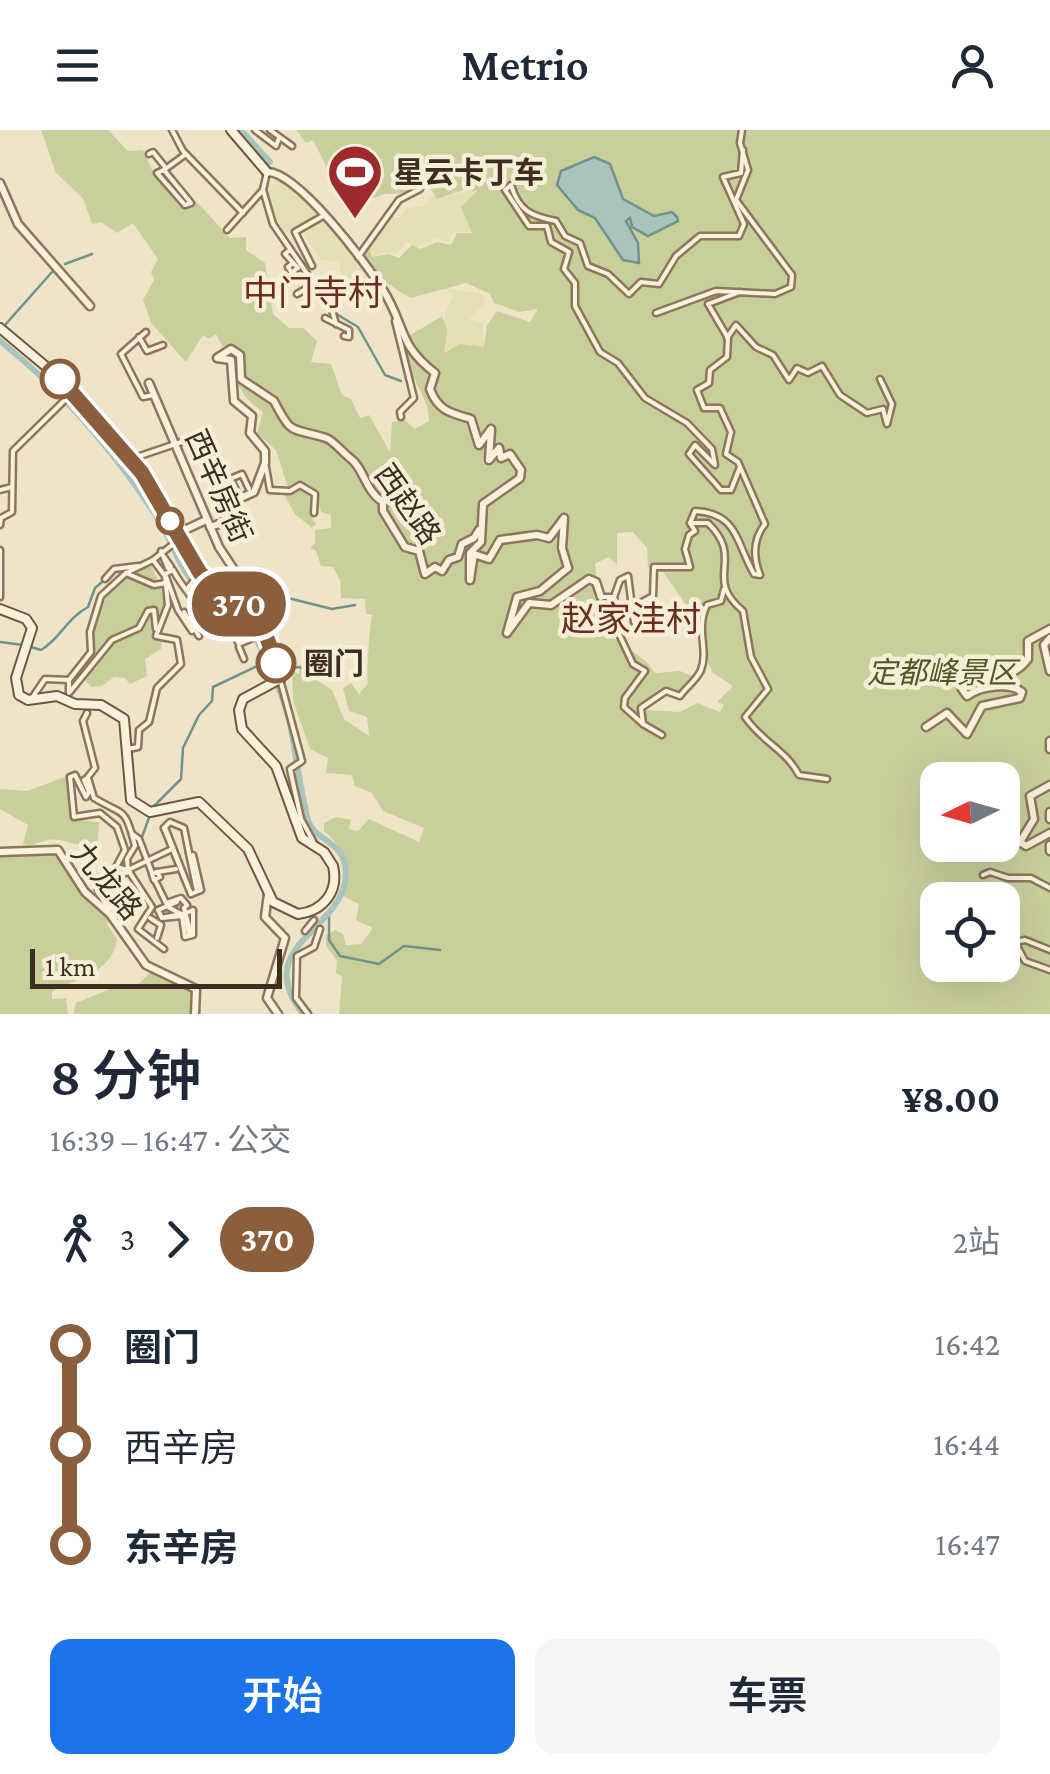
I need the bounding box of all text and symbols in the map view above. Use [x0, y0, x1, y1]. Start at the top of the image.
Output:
icon: menu [50, 38, 105, 93]
icon: person [945, 38, 1000, 93]
text: Metrio [461, 40, 589, 90]
sports icon: 星云卡丁车 [325, 142, 385, 221]
place label: 星云卡丁车 [394, 156, 544, 189]
district label: 中门寺村 [243, 274, 383, 313]
unlabelled marker [41, 360, 79, 398]
street label: 西辛房街 [180, 424, 258, 548]
street label: 西赵路 [369, 458, 447, 550]
unlabelled marker [157, 508, 183, 534]
line badge: 370 [182, 572, 296, 636]
text: 370 [212, 585, 266, 624]
district label: 赵家洼村 [561, 600, 701, 639]
marker: 圈门 [257, 644, 295, 682]
place label: 圈门 [304, 647, 364, 680]
park label: 定都峰景区 [867, 656, 1021, 689]
north arrow [920, 762, 1020, 862]
map controls [920, 762, 1020, 982]
street label: 九龙路 [65, 836, 149, 926]
button: locate [920, 882, 1020, 982]
scale bar [30, 944, 282, 988]
text: 1 km [45, 951, 95, 982]
text: 8 分钟 [50, 1046, 202, 1107]
text: ¥8.00 [902, 1078, 1000, 1120]
text: 16:39 – 16:47 · 公交 [50, 1122, 291, 1158]
icon: walk [50, 1212, 105, 1267]
icon: forward [150, 1212, 205, 1267]
text: 370 [240, 1220, 294, 1259]
text: 3 [120, 1221, 135, 1257]
text: 2站 [953, 1224, 1000, 1260]
text: 16:42 [935, 1326, 1000, 1362]
text: 圈门 [124, 1327, 200, 1369]
text: 16:44 [933, 1426, 1000, 1462]
text: 西辛房 [124, 1427, 238, 1469]
text: 16:47 [936, 1526, 1000, 1562]
text: 东辛房 [124, 1527, 238, 1569]
button: 开始 [50, 1639, 515, 1754]
button: 车票 [535, 1639, 1000, 1754]

